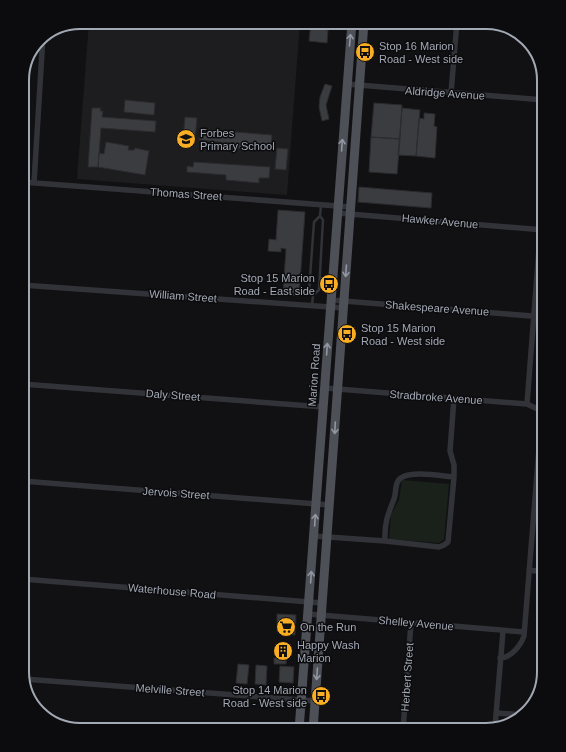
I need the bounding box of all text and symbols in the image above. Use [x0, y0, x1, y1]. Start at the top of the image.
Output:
one-way arrow [346, 34, 354, 47]
place label: Stop 16 Marion Road - West side [379, 40, 463, 65]
bus stop icon: Stop 16 Marion Road - West side [354, 41, 376, 63]
street label: Aldridge Avenue [405, 84, 485, 102]
place label: Forbes Primary School [200, 127, 275, 152]
school or university icon: Forbes Primary School [175, 128, 197, 150]
one-way arrow [338, 139, 345, 152]
street label: Thomas Street [150, 185, 222, 203]
street label: Hawker Avenue [401, 212, 479, 230]
one-way arrow [343, 264, 350, 277]
place label: Stop 15 Marion Road - East side [234, 272, 315, 297]
bus stop icon: Stop 15 Marion Road - East side [318, 273, 340, 295]
street label: William Street [149, 288, 217, 304]
street label: Shakespeare Avenue [385, 298, 489, 318]
place label: Stop 15 Marion Road - West side [361, 322, 445, 347]
bus stop icon: Stop 15 Marion Road - West side [336, 323, 358, 345]
street label: Marion Road [306, 343, 322, 407]
one-way arrow [324, 343, 331, 356]
street label: Daly Street [145, 387, 201, 403]
street label: Stradbroke Avenue [389, 388, 483, 406]
one-way arrow [331, 421, 338, 434]
street label: Jervois Street [142, 485, 210, 501]
one-way arrow [311, 514, 318, 527]
one-way arrow [307, 571, 314, 584]
street label: Waterhouse Road [128, 581, 216, 601]
street label: Shelley Avenue [378, 614, 454, 632]
supermarket icon: On the Run [275, 616, 297, 638]
place label: On the Run [300, 621, 356, 633]
place label: Happy Wash Marion [297, 639, 360, 664]
building icon: Happy Wash Marion [272, 640, 294, 662]
street label: Herbert Street [399, 642, 415, 712]
one-way arrow [313, 667, 321, 680]
street label: Melville Street [135, 682, 205, 698]
place label: Stop 14 Marion Road - West side [223, 684, 307, 709]
bus stop icon: Stop 14 Marion Road - West side [310, 685, 332, 707]

